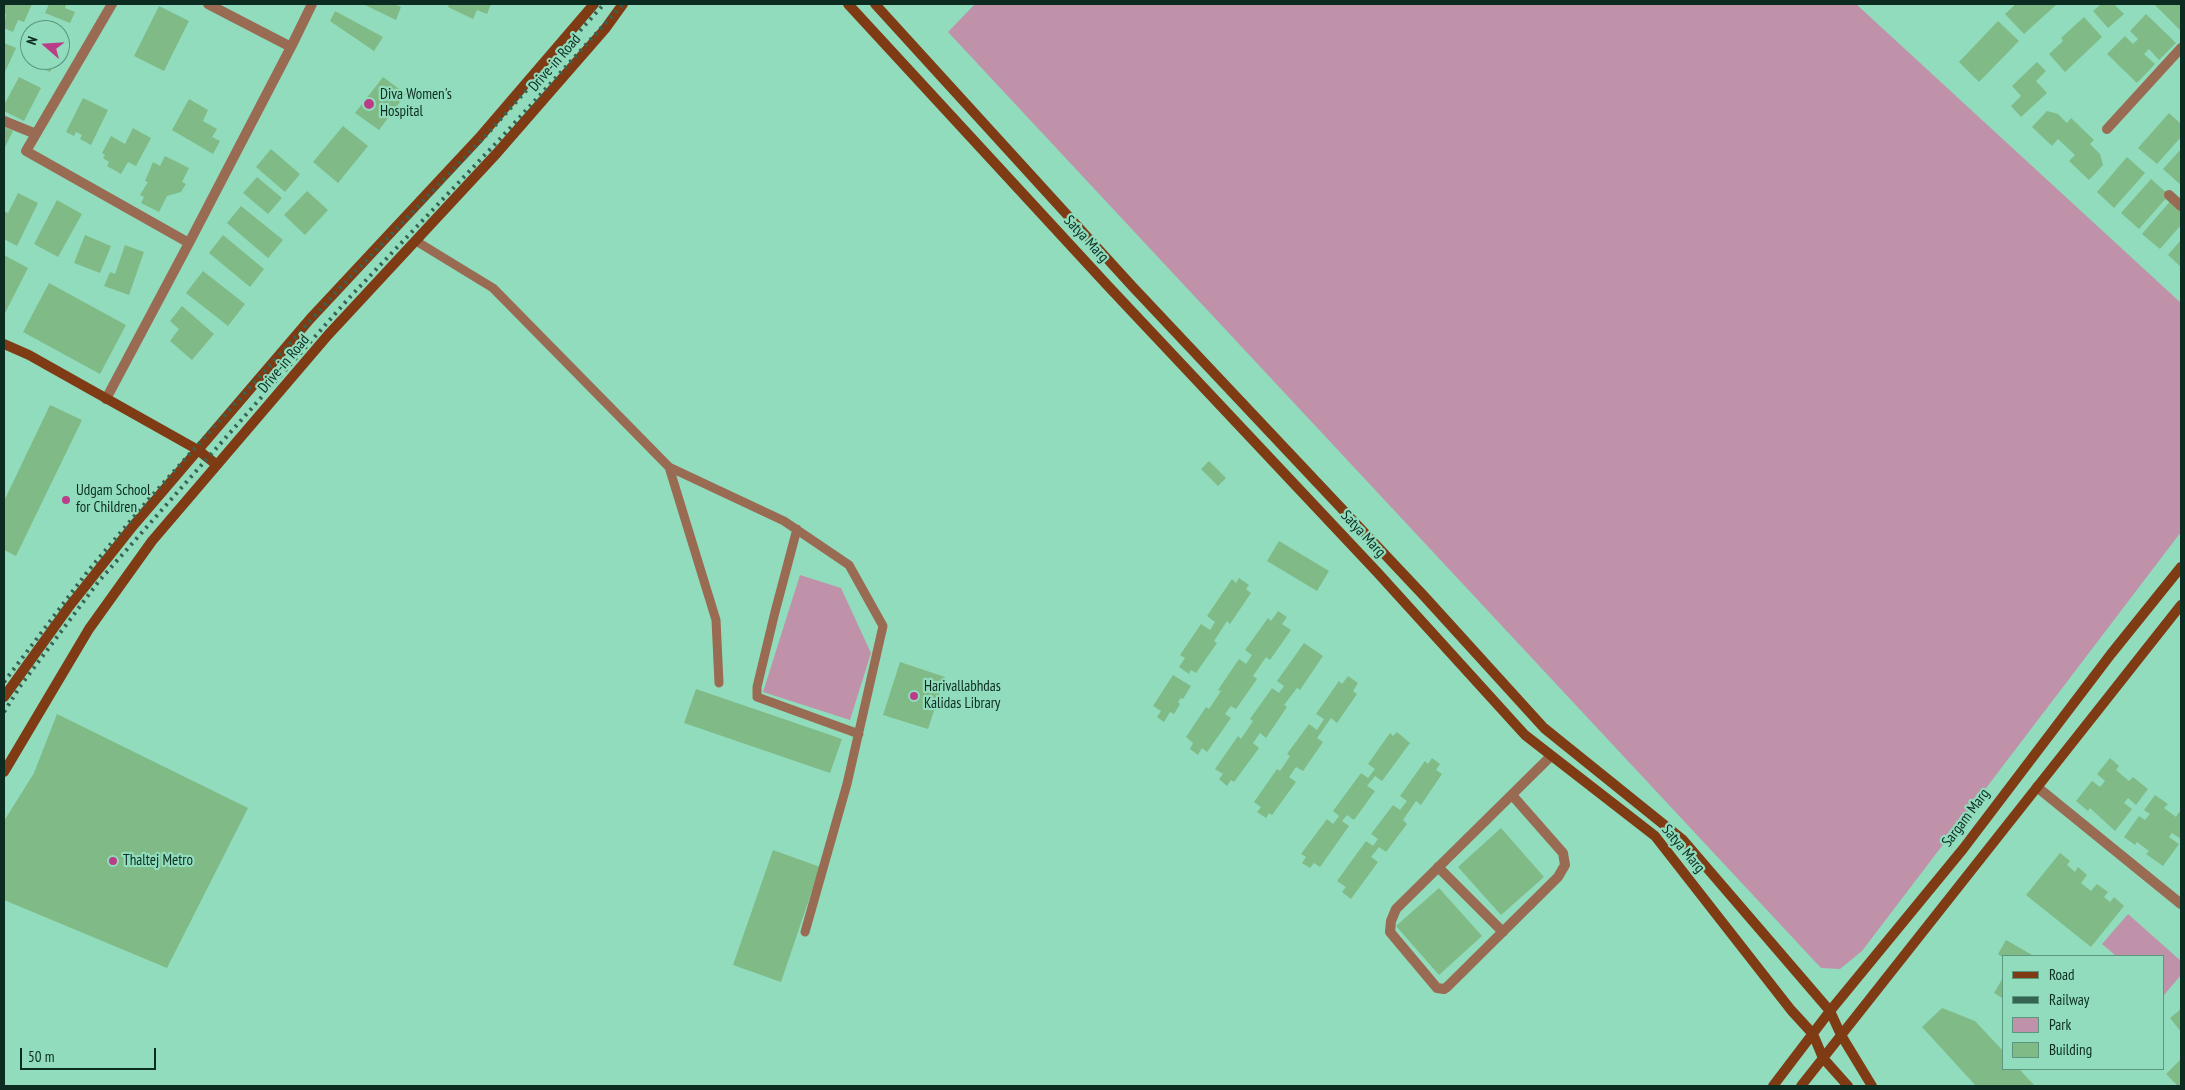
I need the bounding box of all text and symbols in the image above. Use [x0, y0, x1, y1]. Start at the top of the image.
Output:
north arrow [20, 20, 70, 70]
street label: Drive-in Road [525, 31, 585, 95]
text: N [22, 34, 42, 47]
place label: Diva Women's Hospital [380, 86, 452, 121]
marker: Diva Women's Hospital [362, 97, 376, 111]
street label: Satya Marg [1060, 212, 1112, 266]
street label: Drive-in Road [255, 331, 313, 397]
place label: Udgam School for Children [76, 482, 151, 517]
marker: Udgam School for Children [60, 494, 72, 506]
street label: Satya Marg [1337, 507, 1389, 561]
place label: Harivallabhdas Kalidas Library [924, 678, 1001, 713]
marker: Harivallabhdas Kalidas Library [908, 690, 920, 702]
street label: Sargam Marg [1938, 785, 1994, 851]
street label: Satya Marg [1658, 821, 1708, 877]
place label: Thaltej Metro [123, 852, 193, 870]
marker: Thaltej Metro [107, 855, 119, 867]
legend [2002, 955, 2165, 1070]
text: Road [2049, 965, 2075, 984]
text: Railway [2049, 990, 2089, 1009]
text: Park [2049, 1015, 2071, 1034]
scale bar [22, 1038, 159, 1070]
text: Building [2049, 1040, 2092, 1059]
text: 50 m [28, 1047, 54, 1066]

